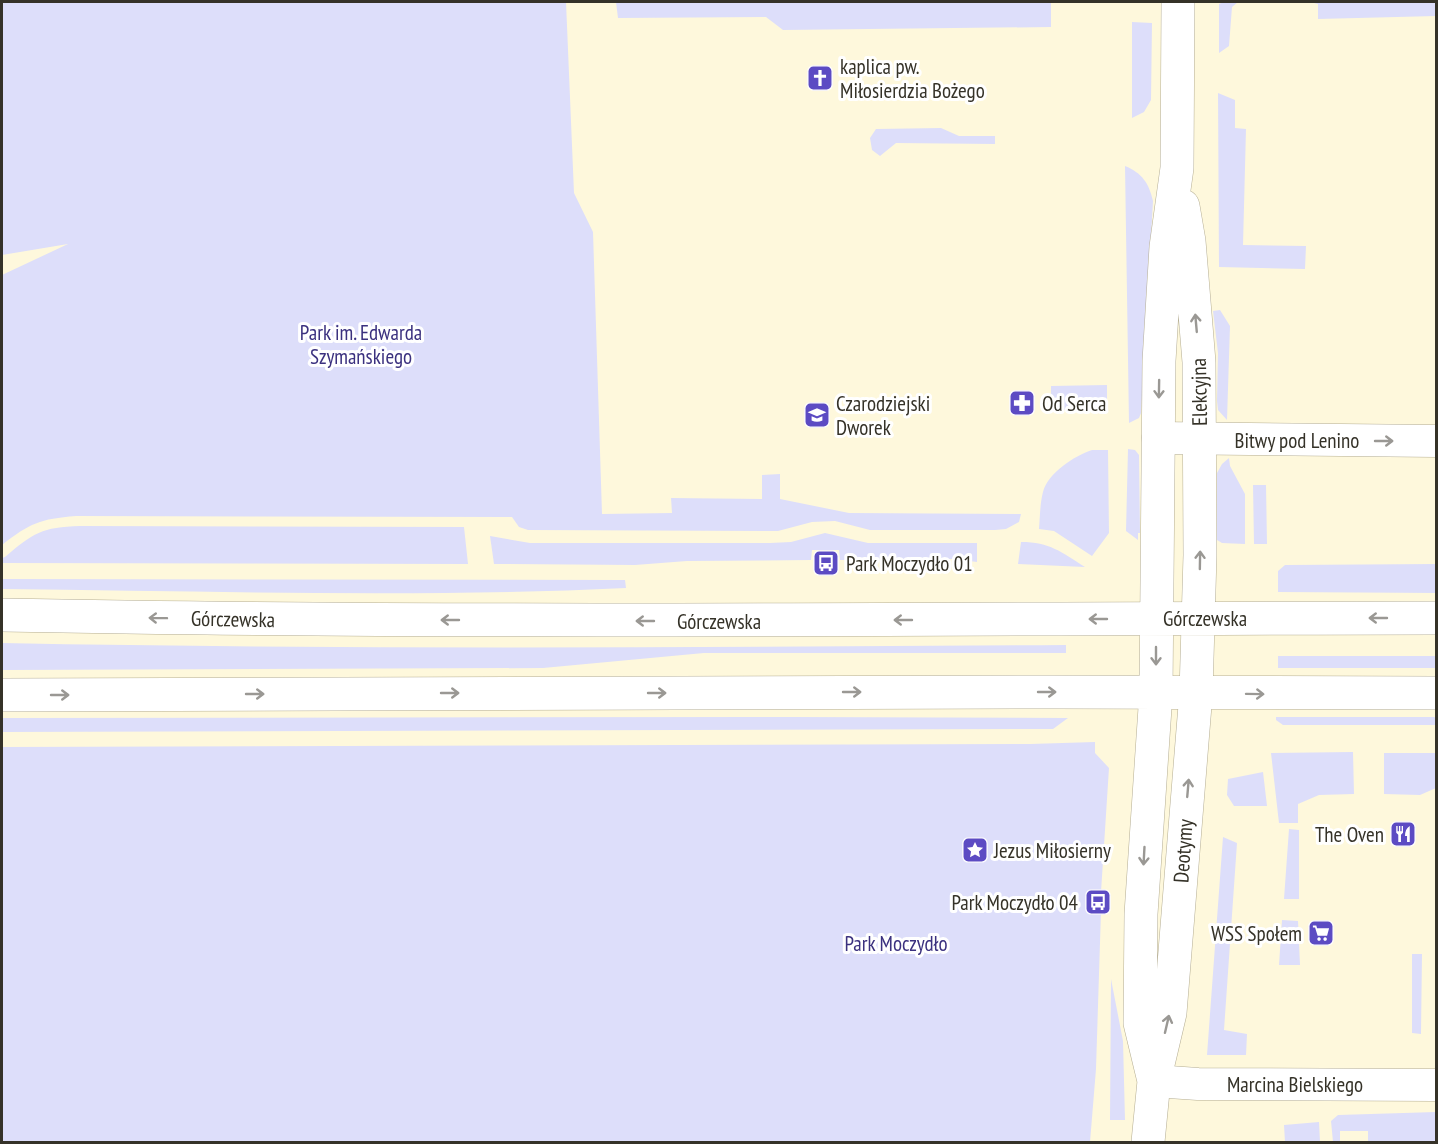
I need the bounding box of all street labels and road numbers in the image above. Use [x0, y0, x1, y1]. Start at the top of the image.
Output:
street label: Elekcyjna [1185, 358, 1213, 426]
street label: Bitwy pod Lenino [1235, 427, 1359, 454]
street label: Górczewska [191, 605, 275, 633]
street label: Górczewska [1163, 605, 1247, 632]
street label: Górczewska [677, 608, 761, 635]
street label: Deotymy [1167, 818, 1199, 884]
street label: Marcina Bielskiego [1227, 1071, 1363, 1098]

